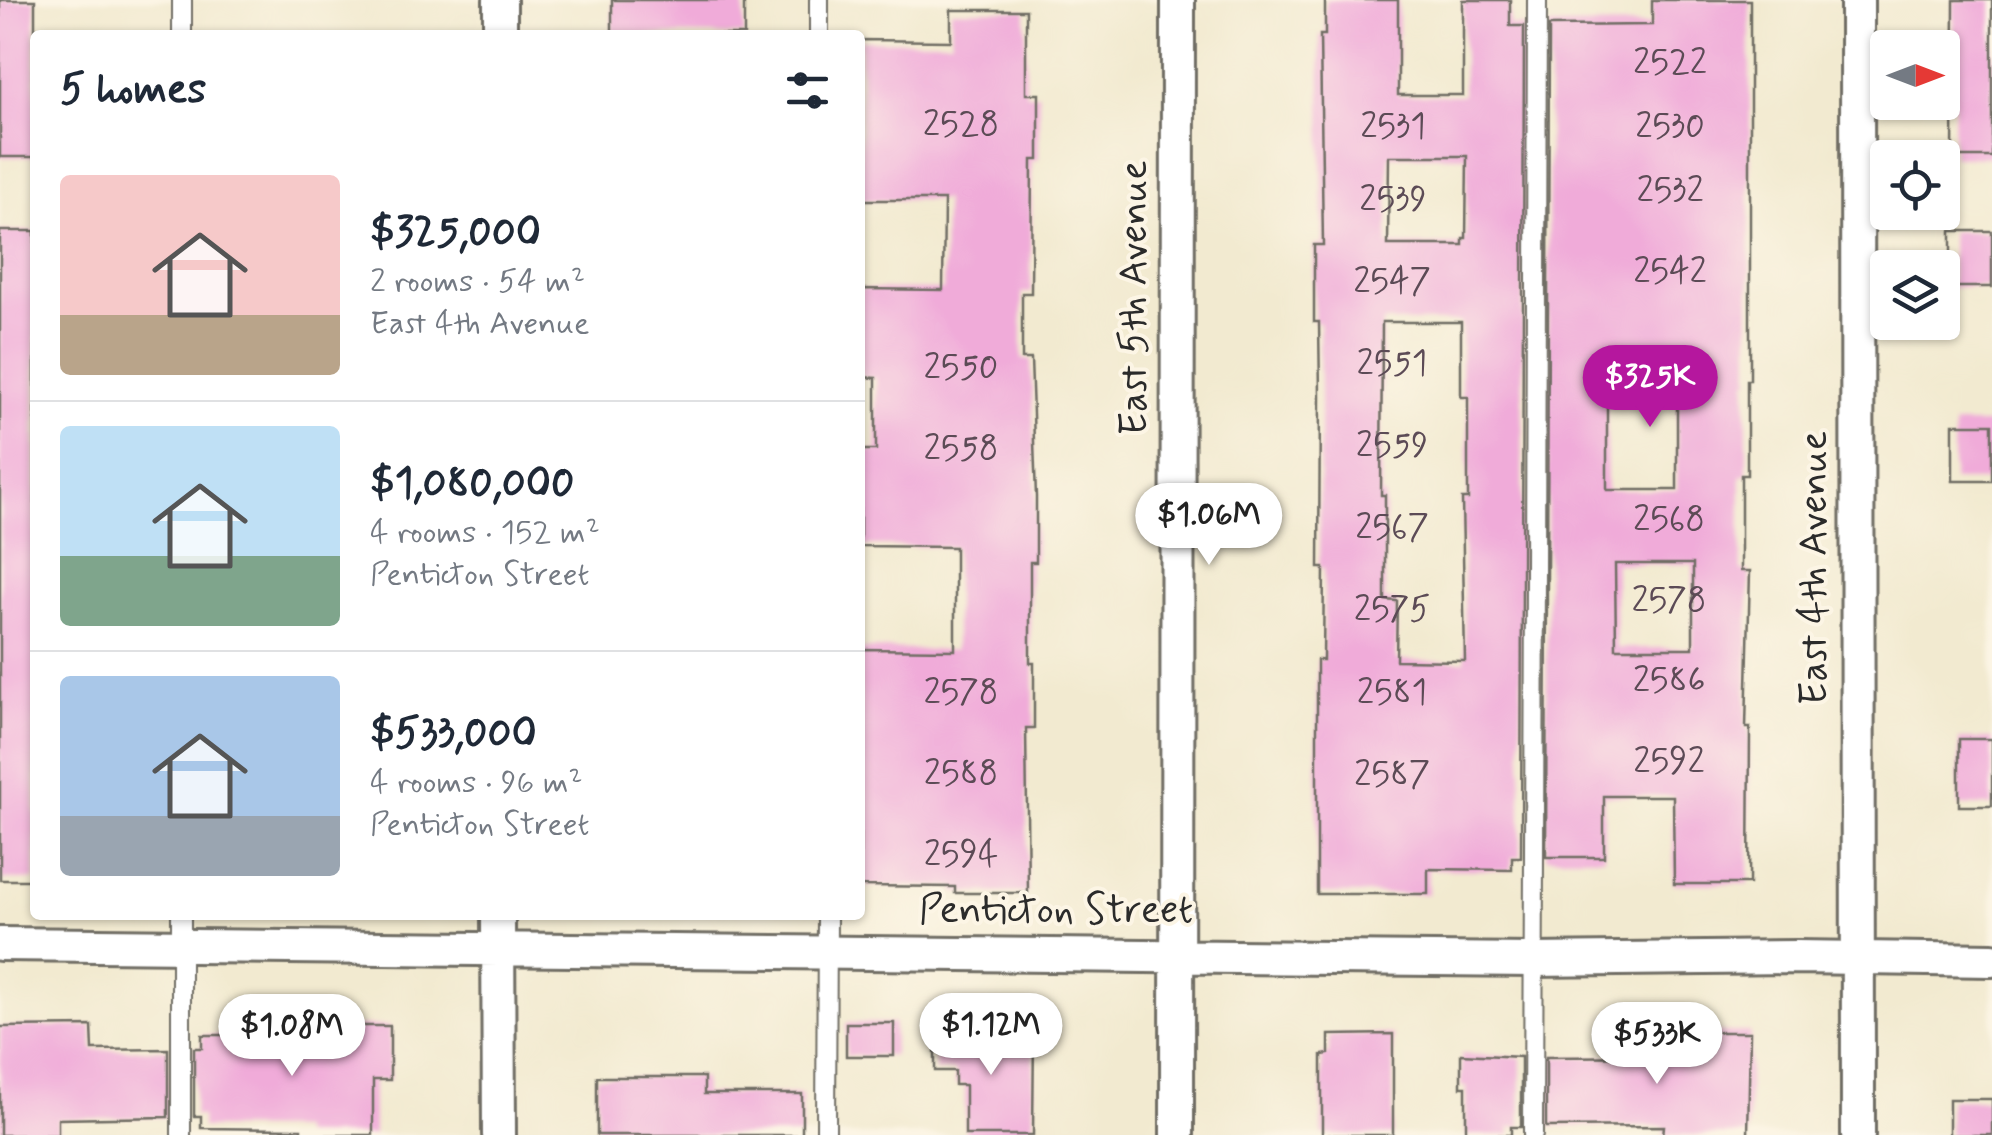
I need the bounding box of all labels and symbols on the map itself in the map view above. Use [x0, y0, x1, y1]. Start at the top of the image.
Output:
north arrow [1870, 30, 1960, 120]
house number: 2522 [1633, 40, 1707, 86]
house number: 2528 [923, 102, 999, 148]
house number: 2531 [1360, 104, 1426, 150]
house number: 2530 [1635, 104, 1705, 150]
street label: East 5th Avenue [1109, 160, 1161, 436]
house number: 2532 [1636, 168, 1704, 214]
house number: 2539 [1359, 177, 1427, 223]
house number: 2542 [1633, 249, 1707, 295]
house number: 2547 [1353, 259, 1431, 305]
house number: 2551 [1357, 341, 1427, 387]
house number: 2550 [924, 345, 998, 391]
pin: $325K [1580, 345, 1720, 430]
house number: 2559 [1356, 423, 1428, 469]
house number: 2558 [923, 426, 999, 472]
street label: East 4th Avenue [1789, 431, 1841, 705]
pin: $1.06M [1128, 483, 1290, 568]
house number: 2568 [1633, 497, 1705, 543]
house number: 2567 [1355, 505, 1429, 551]
house number: 2578 [1631, 578, 1707, 624]
house number: 2575 [1354, 587, 1430, 633]
house number: 2586 [1633, 658, 1705, 704]
house number: 2578 [923, 670, 999, 716]
house number: 2581 [1357, 670, 1427, 716]
house number: 2592 [1633, 739, 1705, 785]
house number: 2588 [924, 751, 998, 797]
house number: 2587 [1354, 752, 1430, 798]
house number: 2594 [924, 832, 998, 878]
street label: Penticton Street [919, 885, 1193, 937]
pin: $1.12M [910, 993, 1072, 1078]
pin: $1.08M [211, 994, 373, 1079]
pin: $533K [1587, 1002, 1727, 1087]

